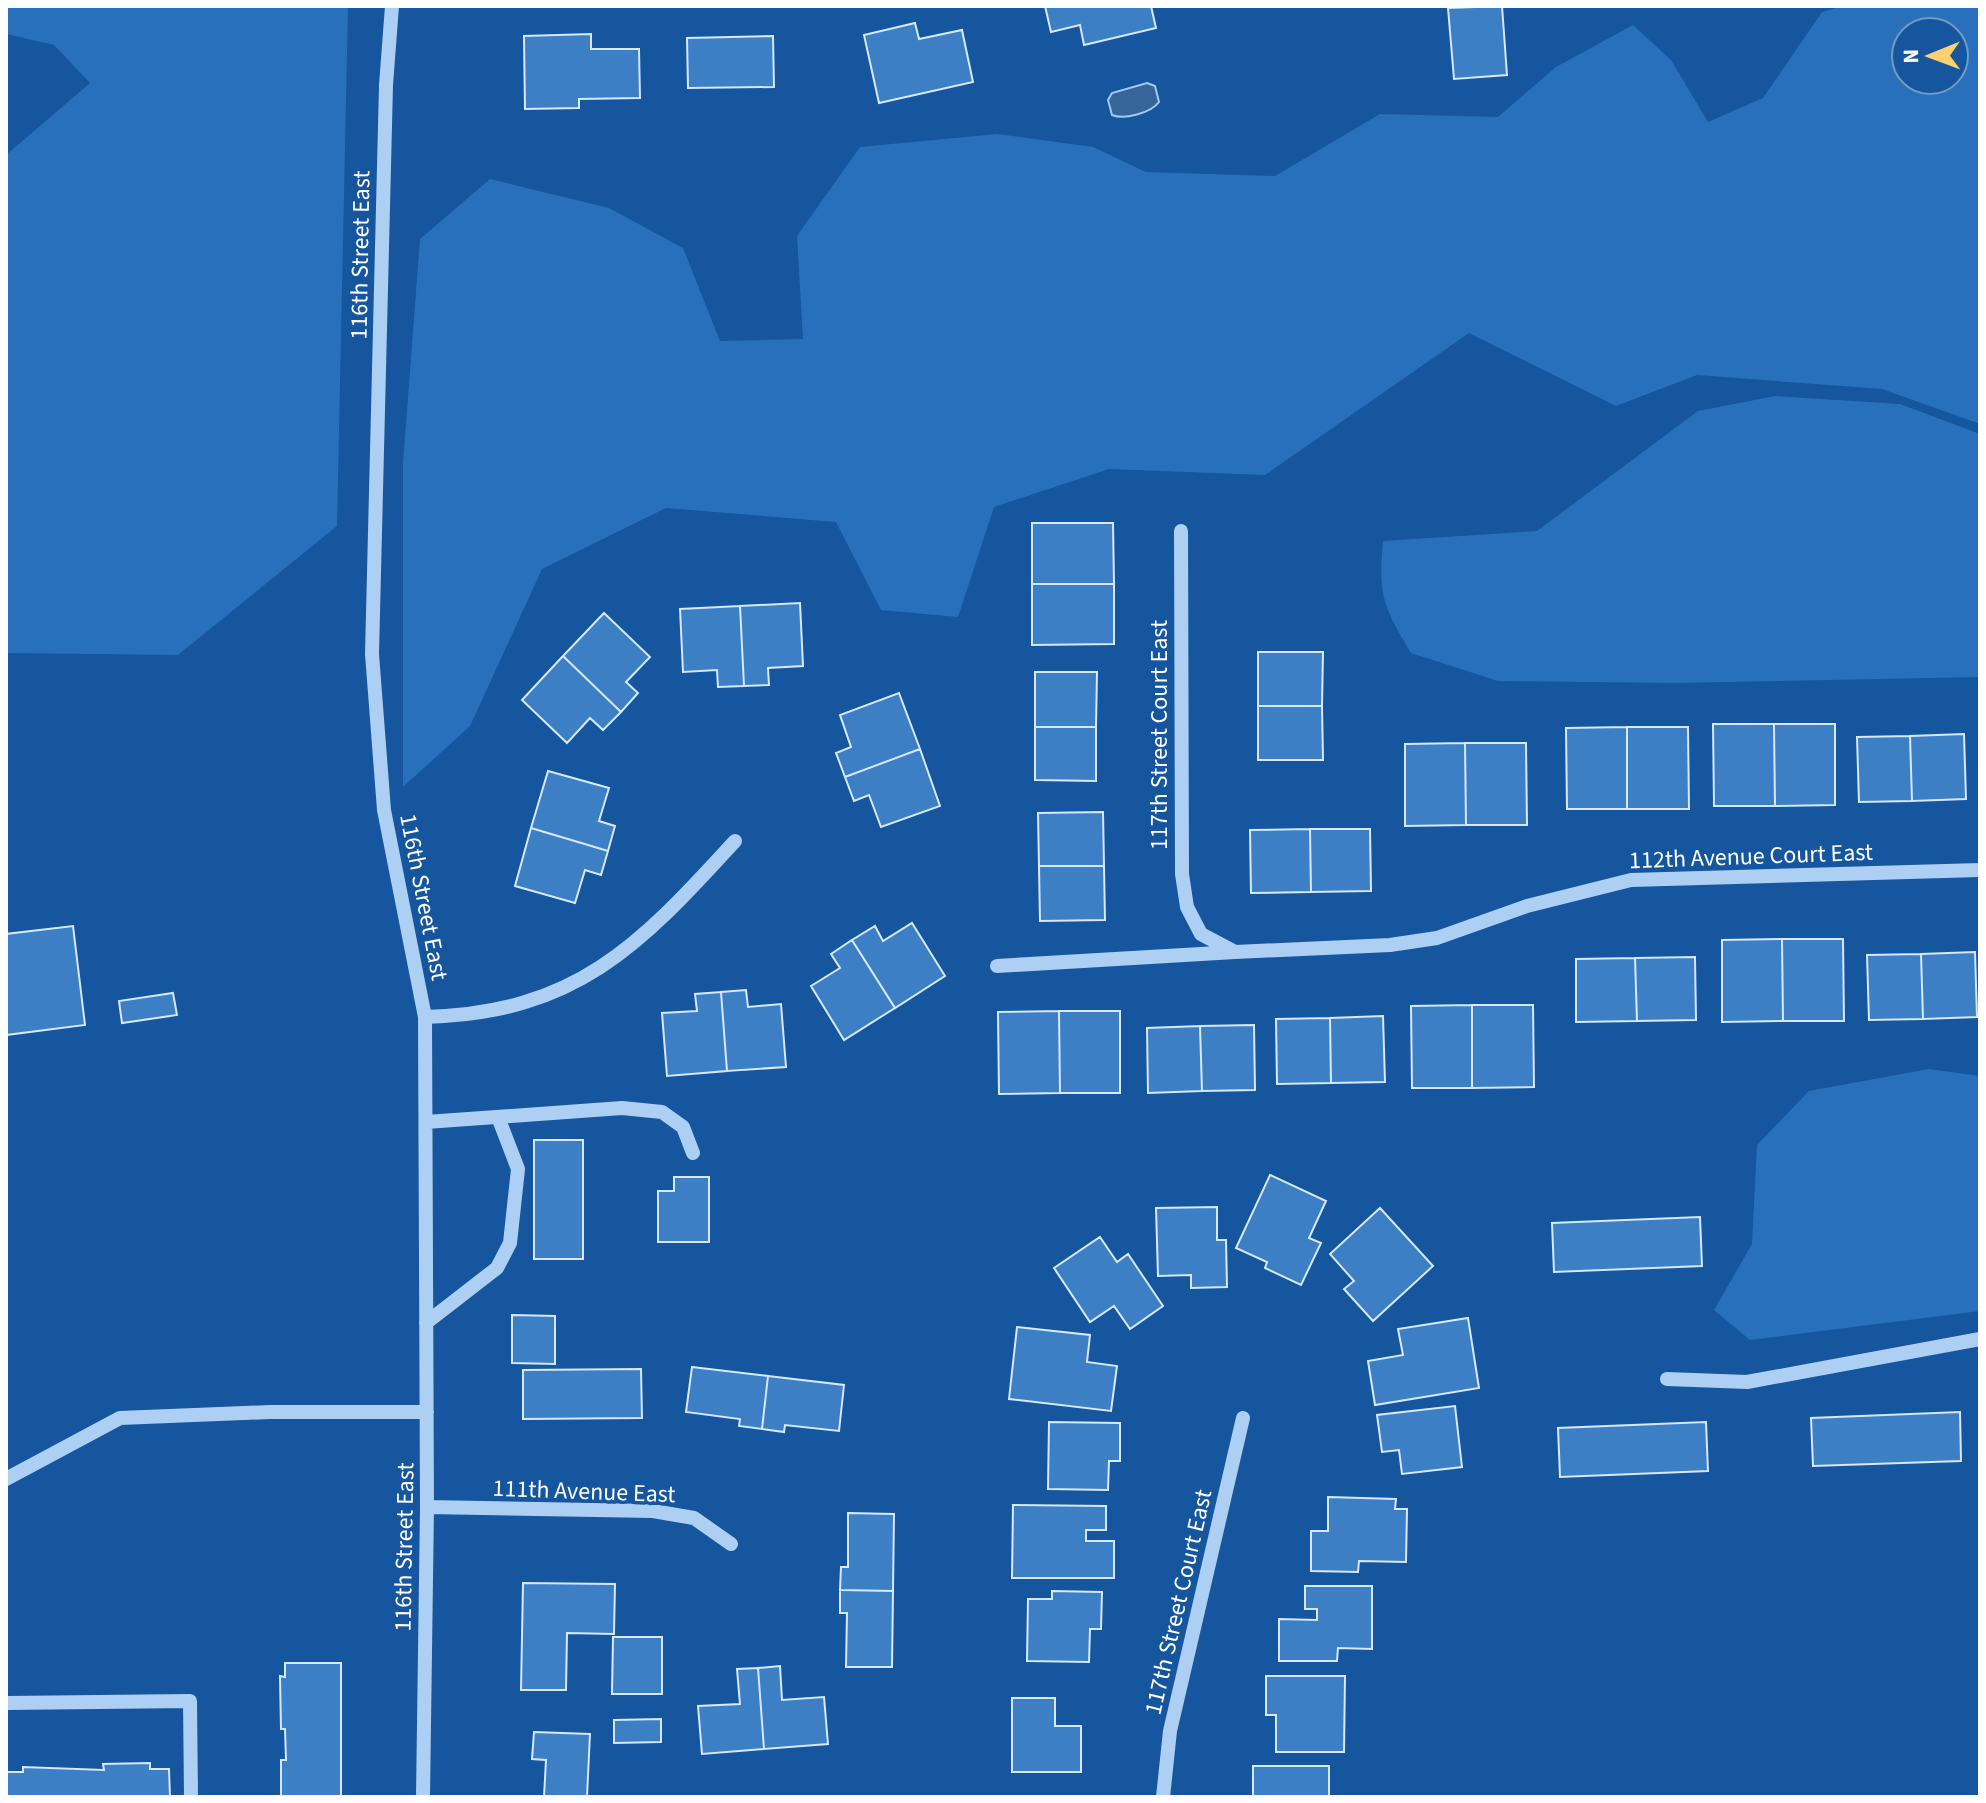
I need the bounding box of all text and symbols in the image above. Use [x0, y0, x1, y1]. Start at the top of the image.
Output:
north arrow [1890, 16, 1970, 96]
text: N [1895, 49, 1927, 64]
street label: 116th Street East [342, 170, 379, 340]
street label: 117th Street Court East [1142, 620, 1177, 850]
street label: 116th Street East [390, 811, 457, 983]
street label: 112th Avenue Court East [1628, 835, 1874, 878]
street label: 116th Street East [386, 1462, 423, 1632]
street label: 111th Avenue East [492, 1471, 676, 1512]
street label: 117th Street Court East [1136, 1486, 1221, 1718]

